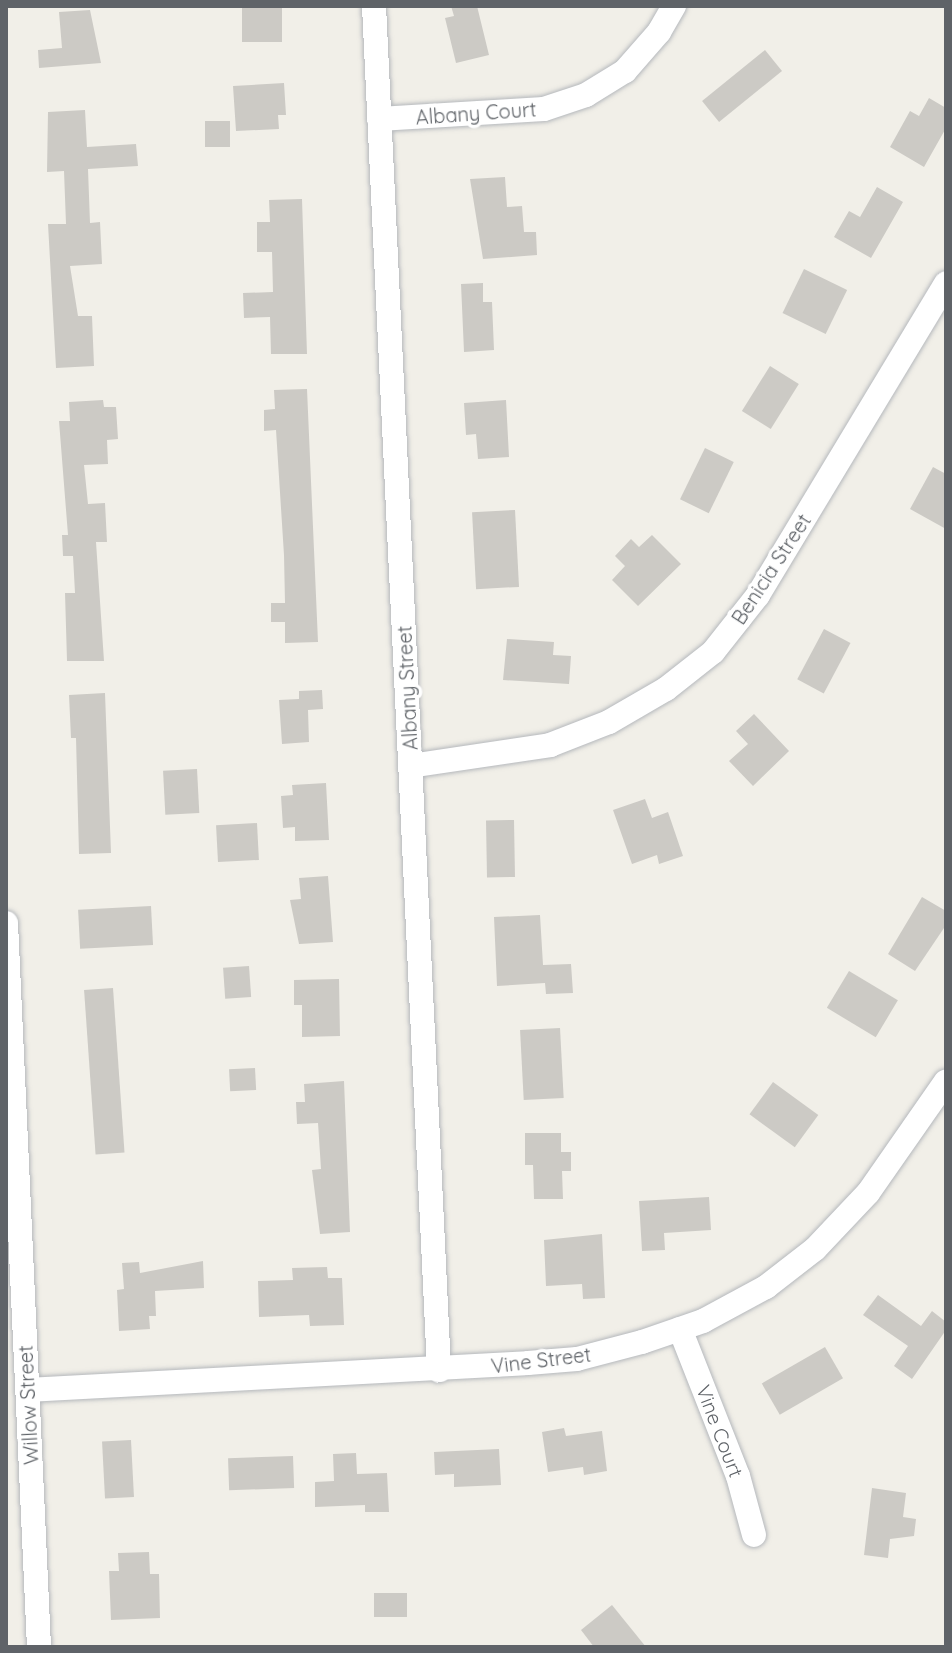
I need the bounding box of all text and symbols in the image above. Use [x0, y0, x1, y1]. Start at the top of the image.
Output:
street label: Albany Court [415, 97, 537, 129]
street label: Benicia Street [726, 509, 816, 629]
street label: Albany Street [392, 625, 422, 751]
street label: Vine Street [490, 1342, 592, 1378]
street label: Willow Street [13, 1345, 43, 1465]
street label: Vine Court [691, 1381, 749, 1481]

